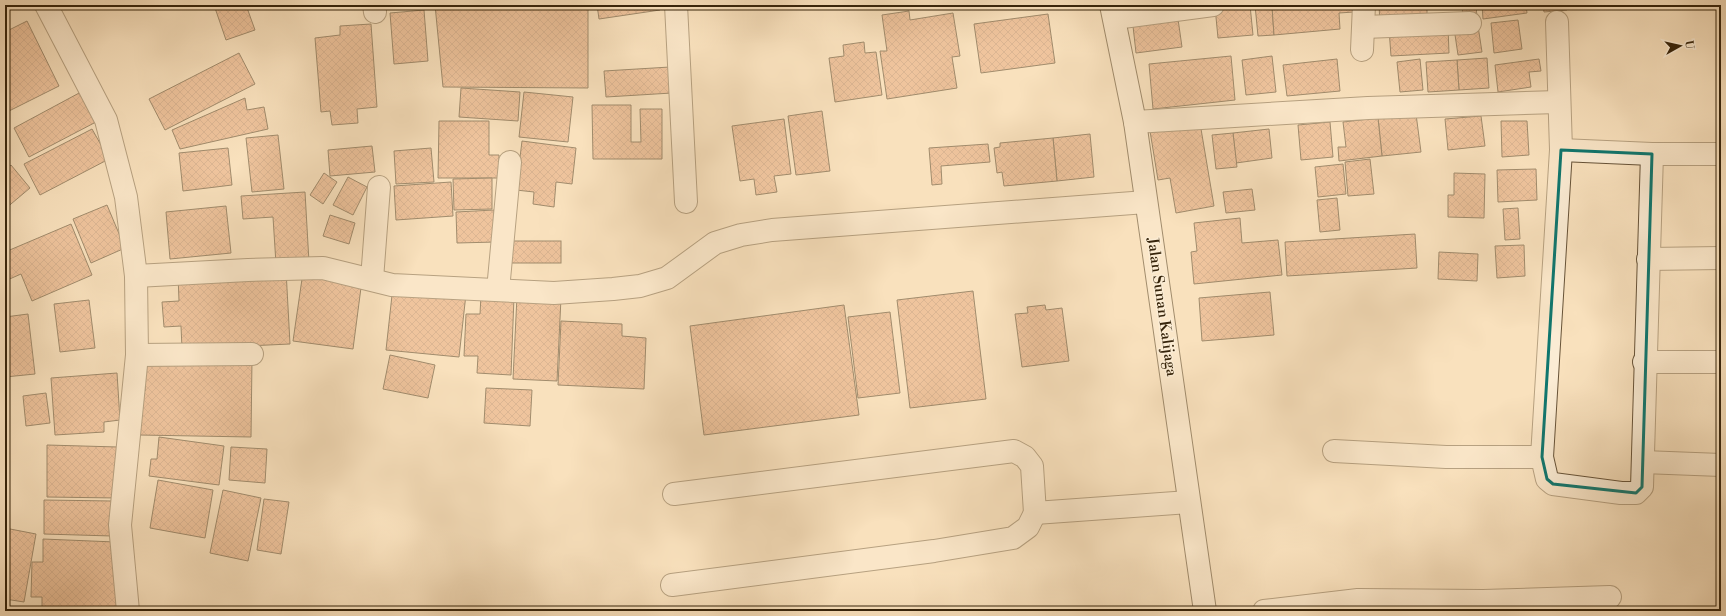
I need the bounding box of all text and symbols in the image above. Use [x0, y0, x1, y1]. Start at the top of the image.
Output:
north arrow [1660, 26, 1700, 66]
text: U [1681, 40, 1697, 50]
street label: Jalan Sunan Kalijaga [1143, 235, 1181, 378]

